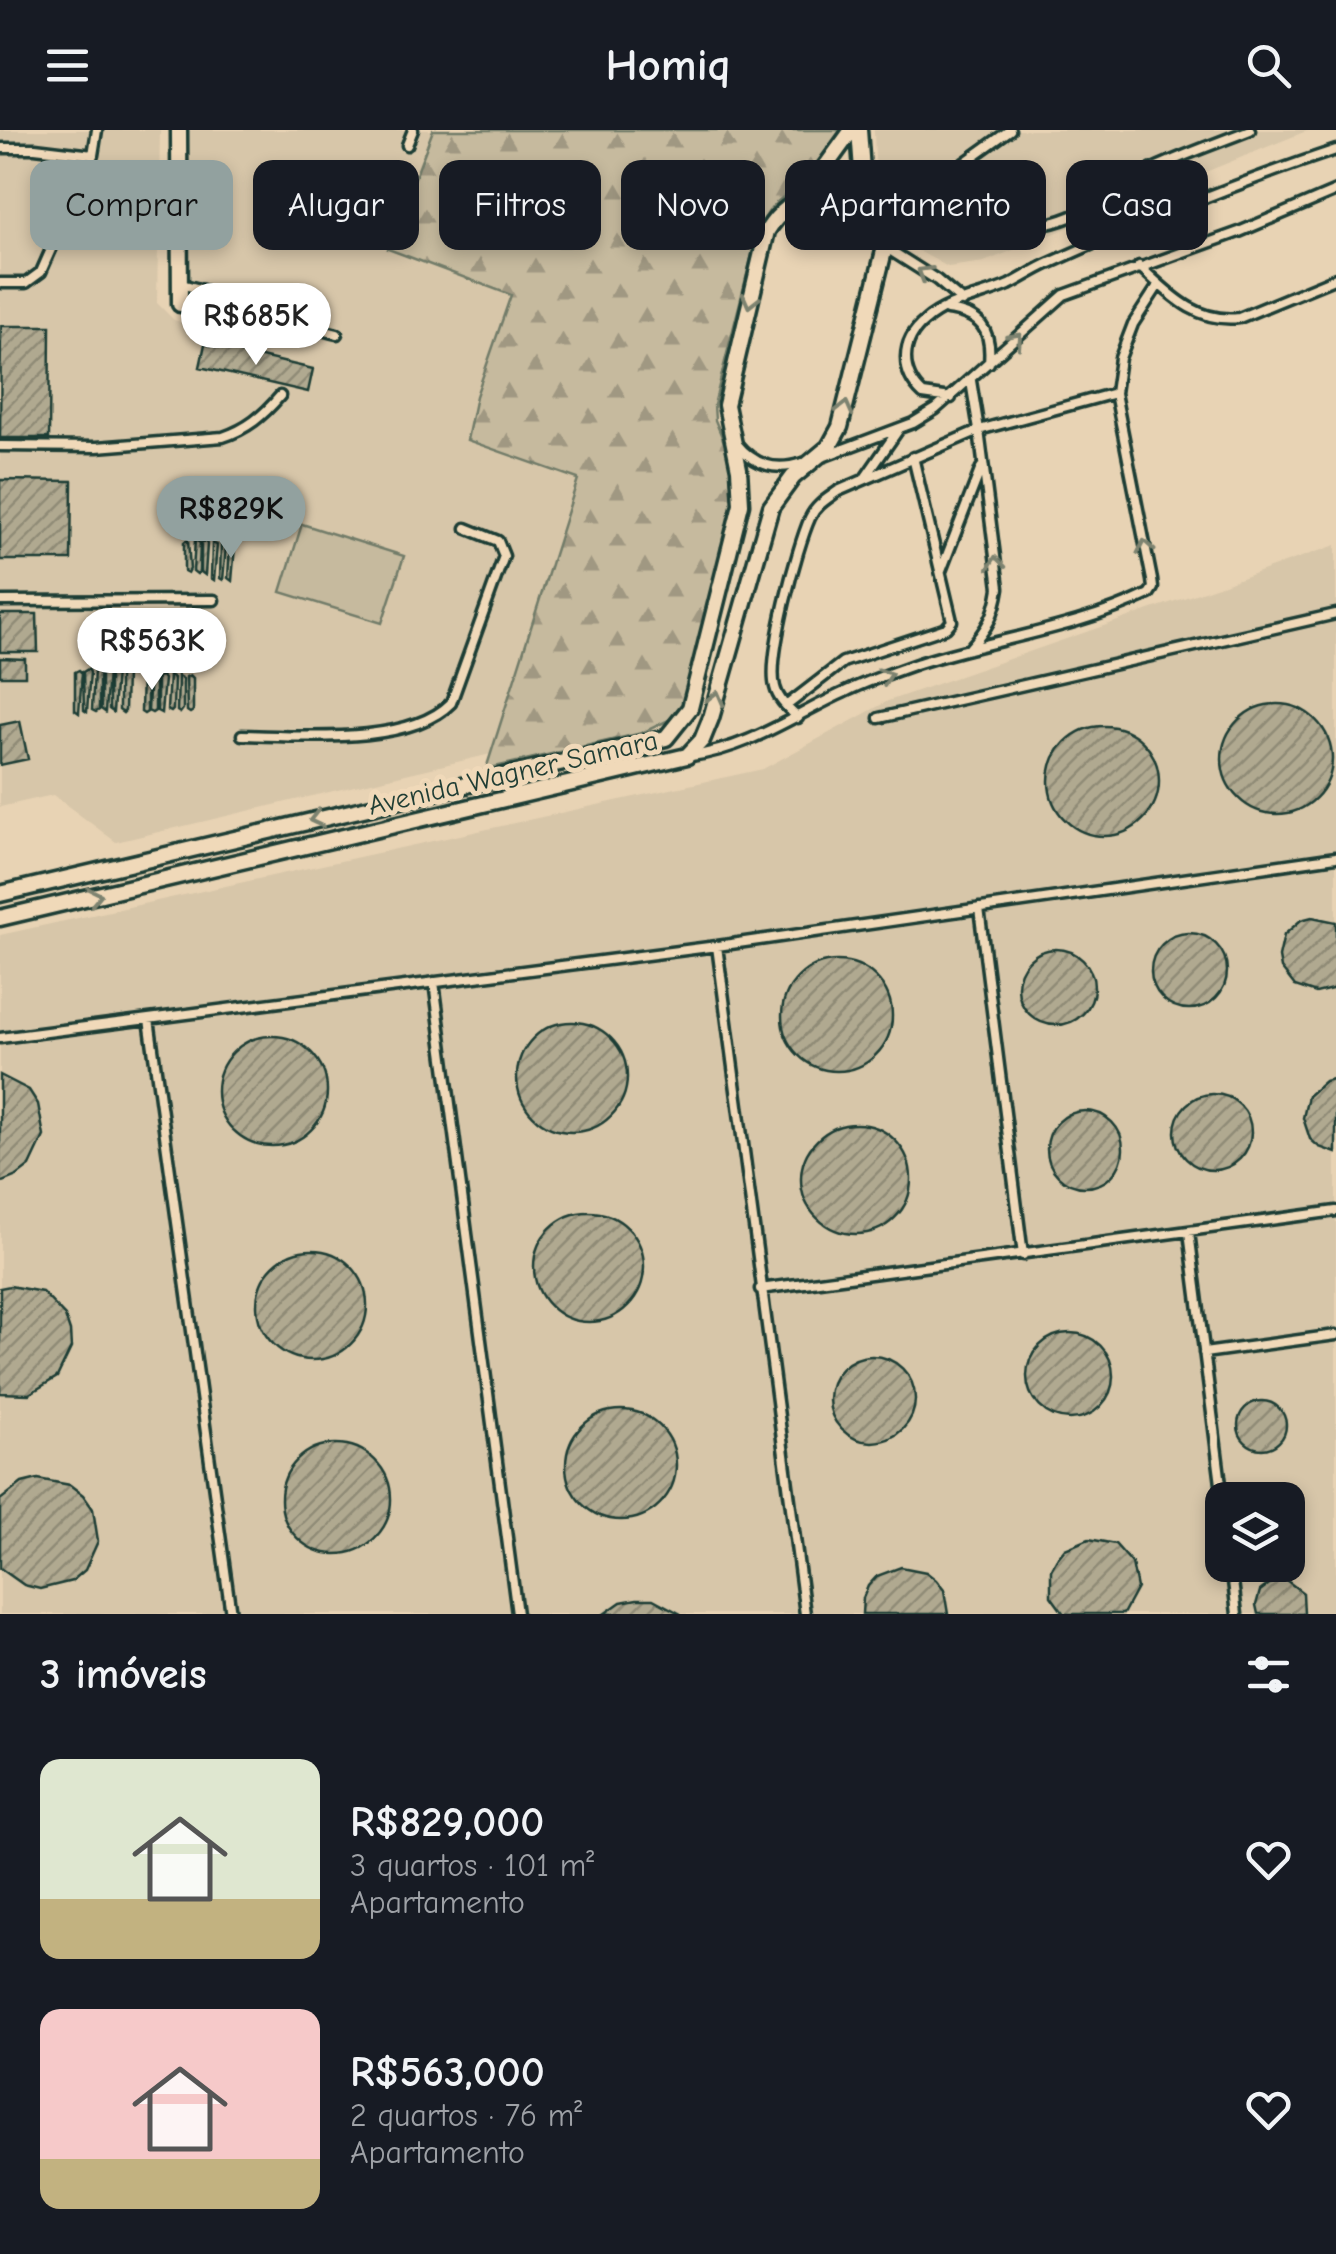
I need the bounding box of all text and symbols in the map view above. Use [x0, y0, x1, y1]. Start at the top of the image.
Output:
icon: menu [40, 38, 95, 93]
icon: search [1241, 38, 1296, 93]
text: Homiq [605, 39, 731, 91]
chip: Comprar [30, 160, 233, 250]
chip: Alugar [253, 160, 419, 250]
chip: Filtros [439, 160, 601, 250]
chip: Novo [621, 160, 765, 250]
chip: Apartamento [785, 160, 1046, 250]
chip: Casa [1066, 160, 1208, 250]
one-way arrow [917, 266, 935, 285]
pin: R$685K [175, 283, 337, 368]
one-way arrow [741, 292, 762, 309]
text: R$685K [203, 297, 309, 334]
one-way arrow [1004, 332, 1022, 350]
one-way arrow [833, 400, 854, 417]
pin: R$829K [150, 476, 312, 561]
text: R$829K [179, 490, 284, 527]
one-way arrow [1136, 539, 1157, 556]
one-way arrow [986, 555, 1007, 571]
pin: R$563K [71, 608, 233, 693]
text: R$563K [99, 622, 205, 659]
one-way arrow [876, 668, 894, 688]
one-way arrow [705, 690, 726, 707]
street label: Avenida Wagner Samara [365, 724, 661, 822]
one-way arrow [308, 807, 325, 828]
one-way arrow [86, 886, 103, 907]
map controls [1205, 1482, 1305, 1582]
button: layers [1205, 1482, 1305, 1582]
icon: filters [1241, 1647, 1296, 1702]
text: 3 imóveis [40, 1650, 207, 1699]
text: R$829,000 [350, 1798, 544, 1847]
icon: home [120, 1799, 240, 1919]
icon: heart [1241, 1832, 1296, 1887]
text: 3 quartos · 101 m² [350, 1847, 594, 1884]
text: Apartamento [350, 1884, 525, 1921]
text: R$563,000 [350, 2048, 545, 2097]
icon: home [120, 2049, 240, 2169]
icon: heart [1241, 2082, 1296, 2137]
text: 2 quartos · 76 m² [350, 2097, 582, 2134]
text: Apartamento [350, 2134, 525, 2171]

